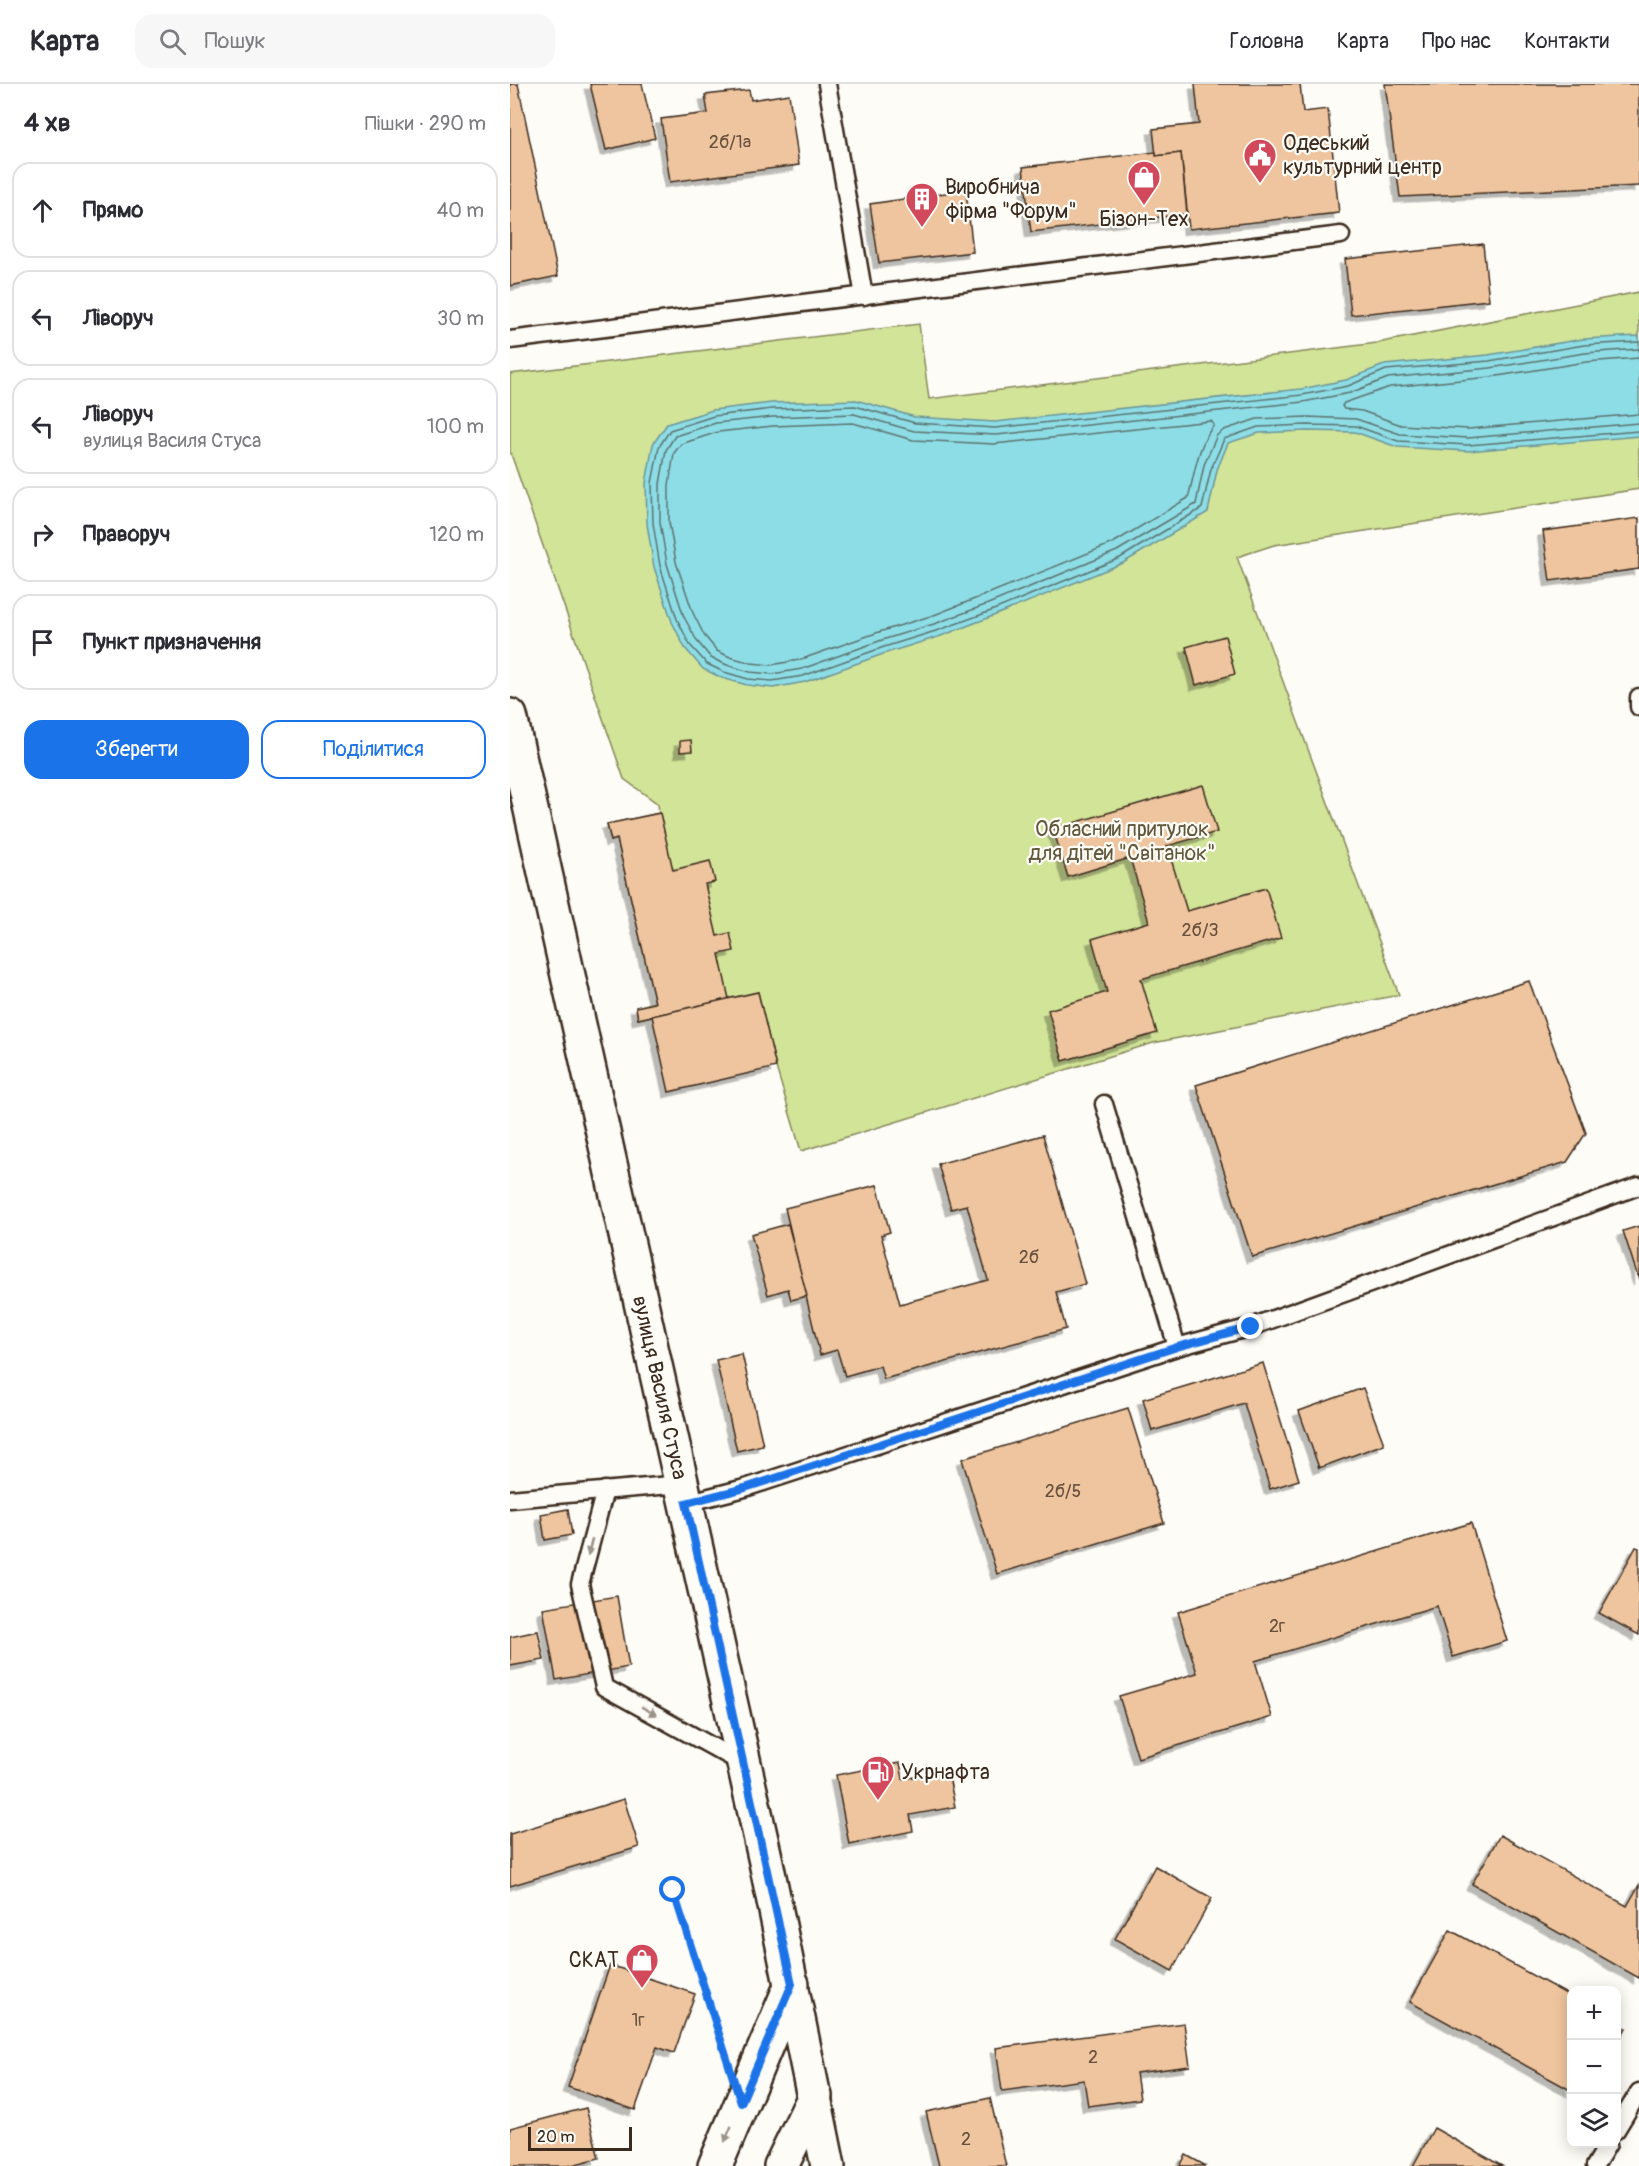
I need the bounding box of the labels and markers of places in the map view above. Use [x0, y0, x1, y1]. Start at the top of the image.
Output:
place label: Одеський культурний центр [1283, 130, 1442, 181]
public building icon: Одеський культурний центр [1242, 137, 1278, 184]
shop icon: Бізон-Тех [1126, 159, 1162, 206]
place label: Виробнича фірма "Форум" [945, 174, 1077, 225]
building icon: Виробнича фірма "Форум" [904, 181, 940, 228]
place label: Бізон-Тех [1099, 206, 1189, 233]
fuel station icon: Укрнафта [860, 1754, 896, 1801]
place label: Укрнафта [901, 1759, 990, 1786]
shop icon: СКАТ [624, 1942, 660, 1989]
place label: СКАТ [569, 1947, 619, 1974]

